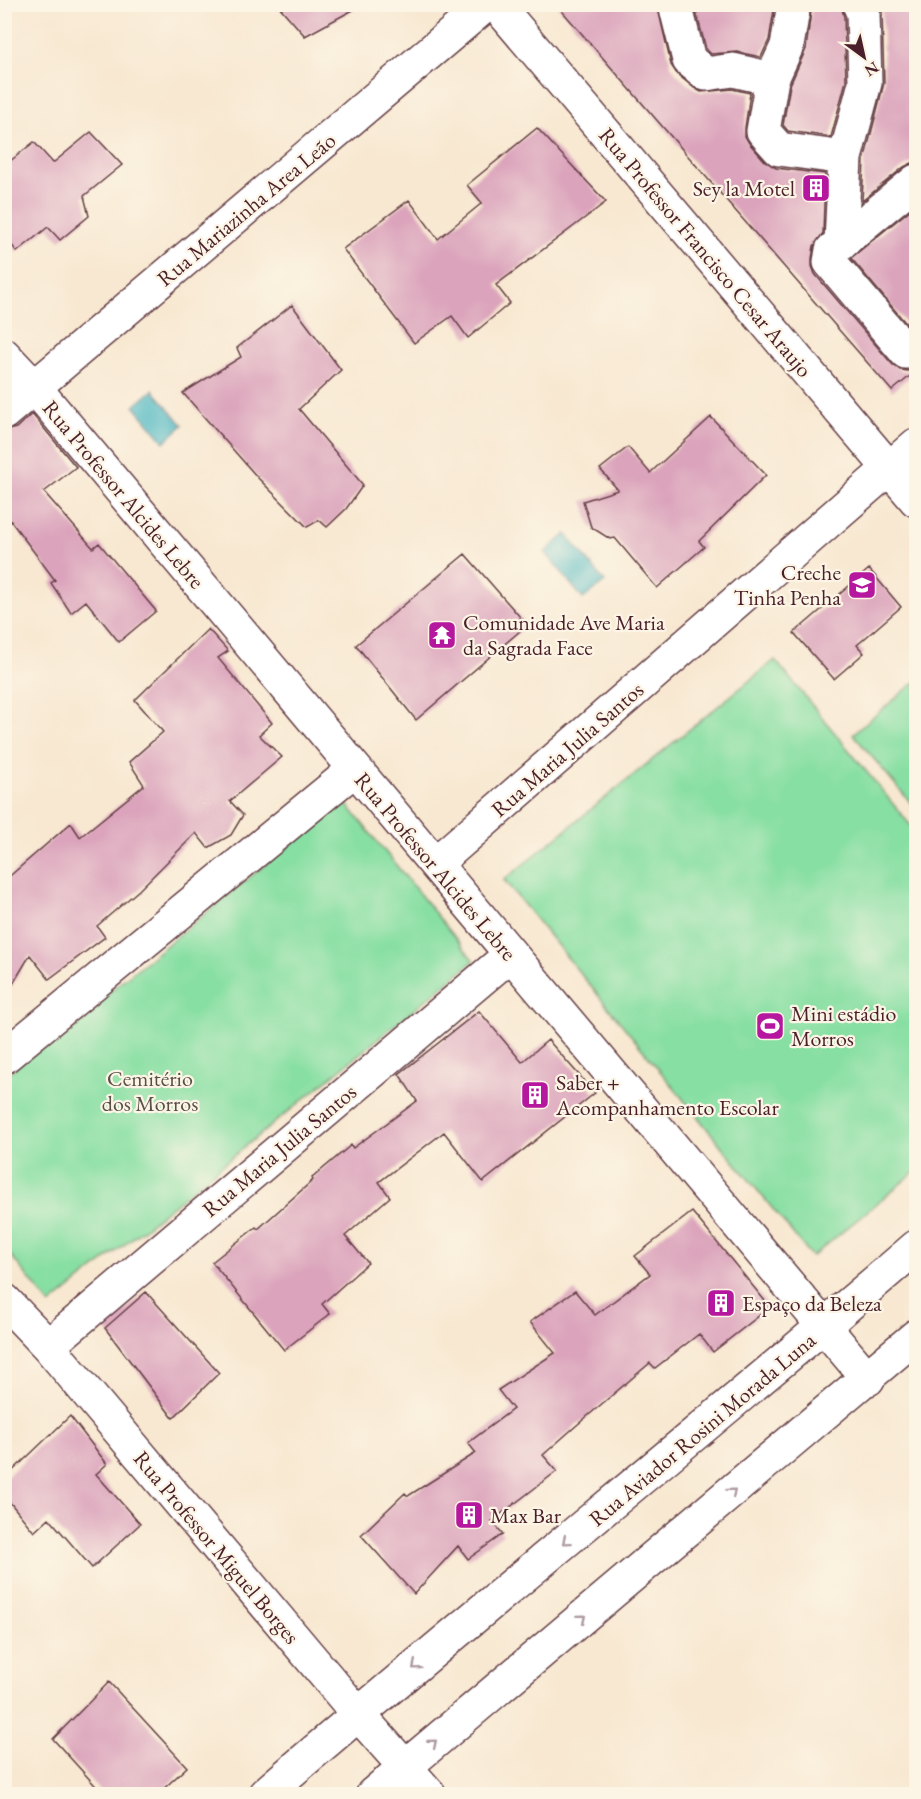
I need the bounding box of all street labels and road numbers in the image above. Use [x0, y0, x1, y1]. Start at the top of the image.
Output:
street label: Rua Professor Francisco Cesar Araujo [592, 121, 819, 383]
street label: Rua Mariazinha Area Leão [151, 126, 342, 293]
street label: Rua Professor Alcides Lebre [36, 394, 211, 595]
street label: Rua Maria Julia Santos [485, 675, 650, 824]
street label: Rua Professor Alcides Lebre [348, 766, 523, 967]
street label: Rua Maria Julia Santos [196, 1077, 363, 1224]
street label: Rua Aviador Rosini Morada Luna [583, 1326, 822, 1533]
street label: Rua Professor Miguel Borges [127, 1445, 306, 1650]

